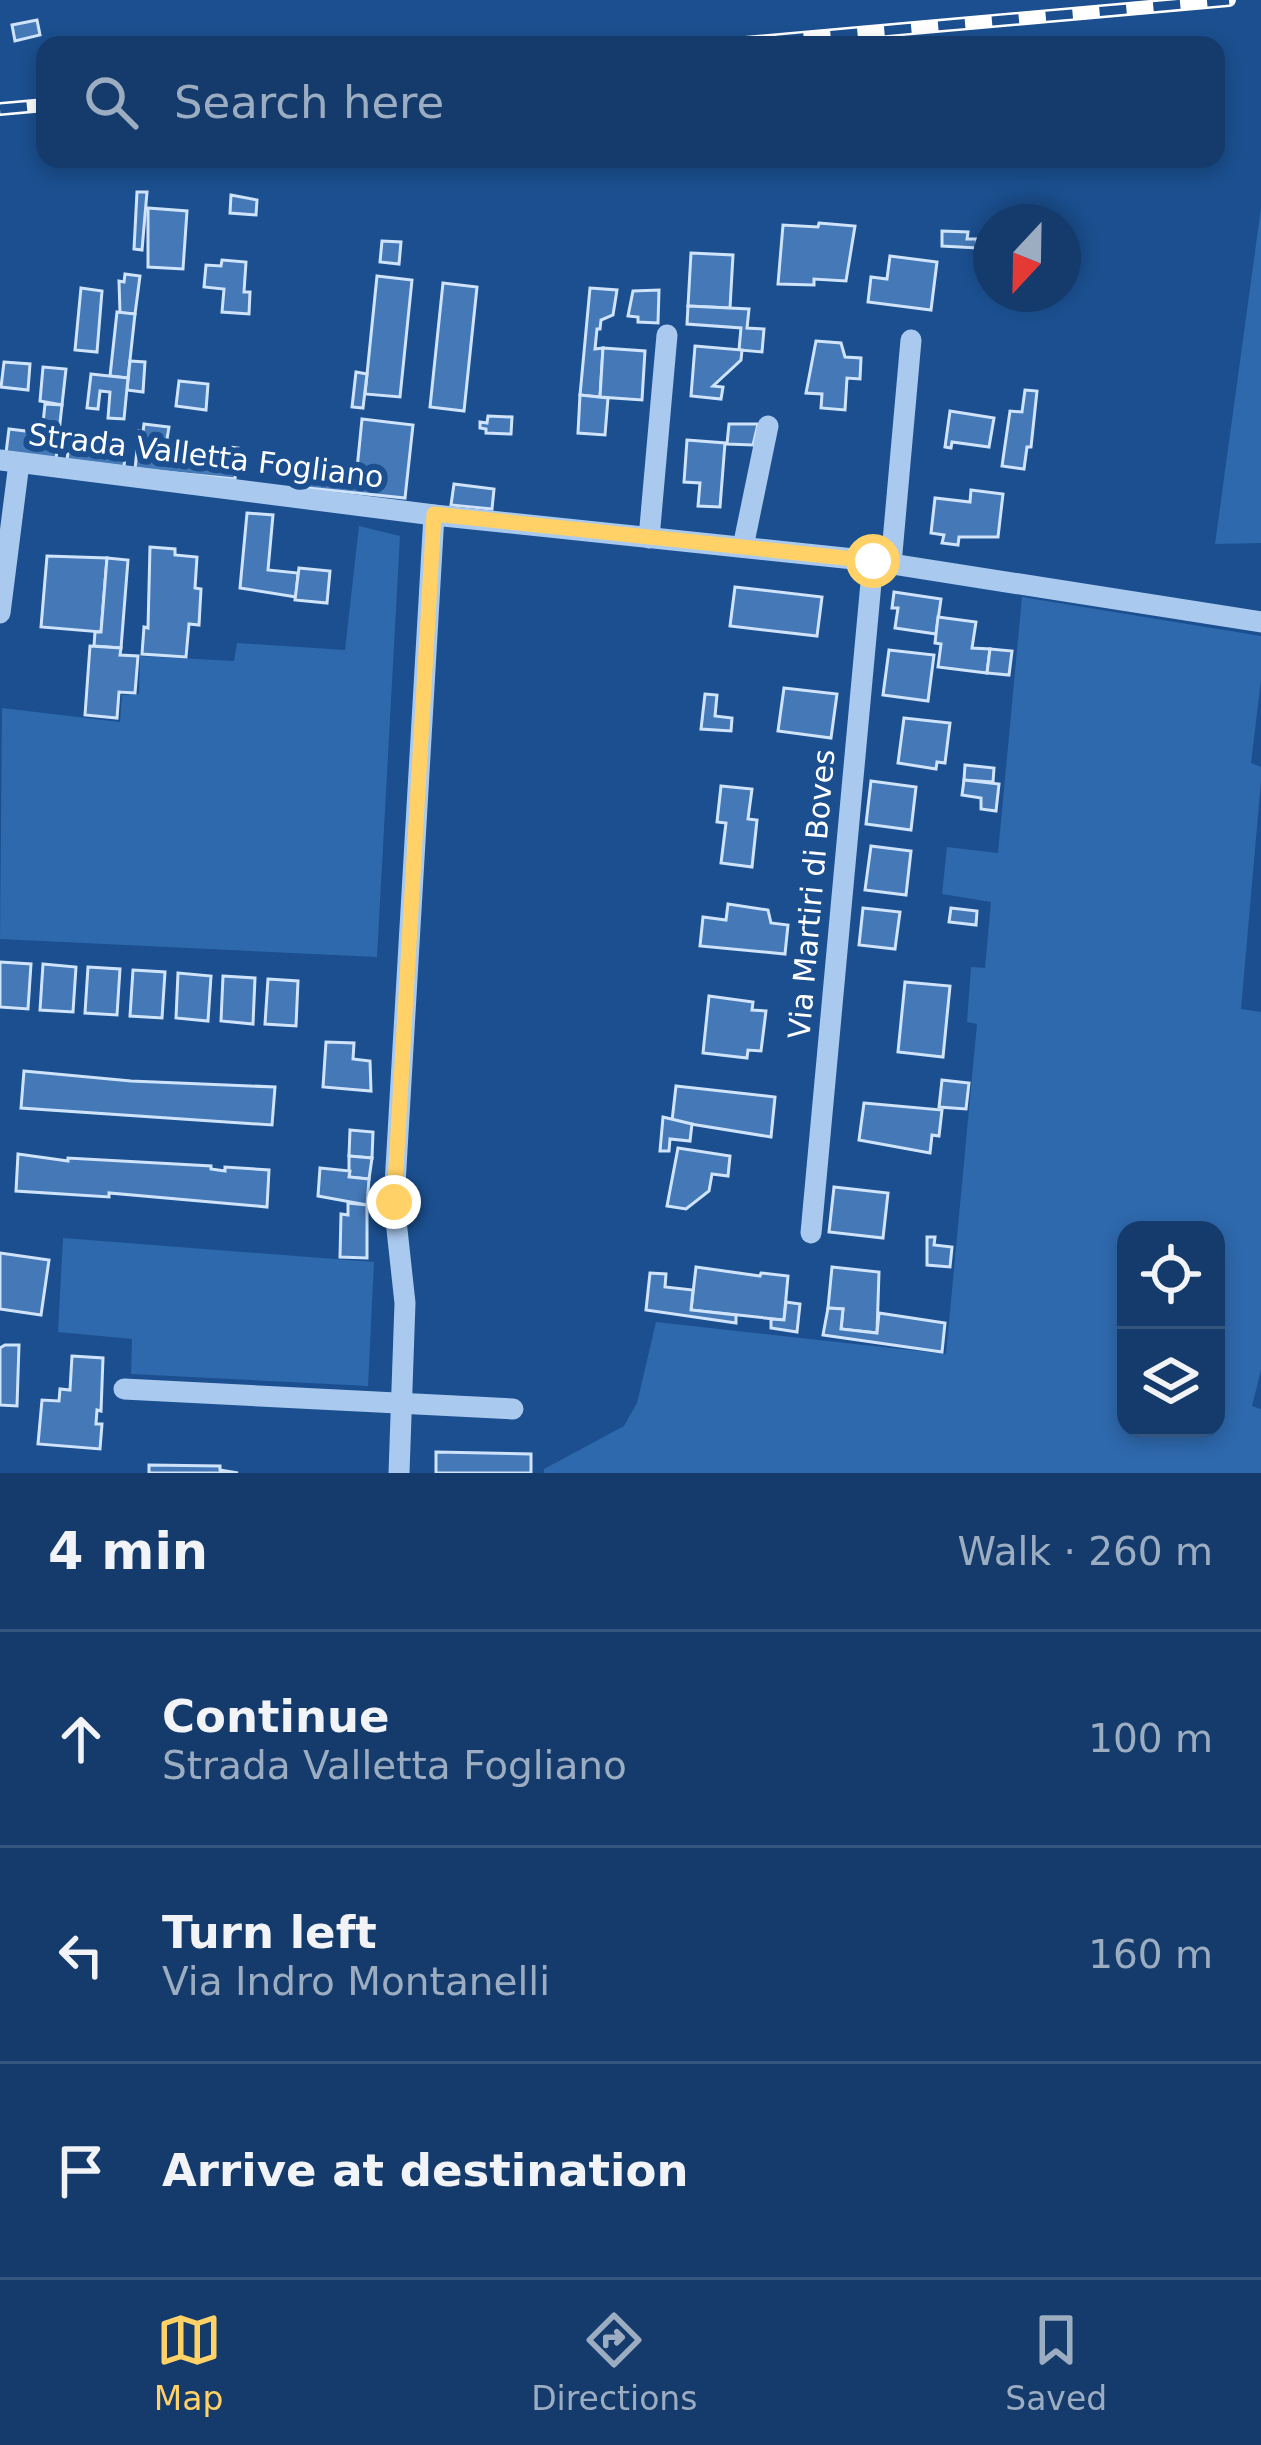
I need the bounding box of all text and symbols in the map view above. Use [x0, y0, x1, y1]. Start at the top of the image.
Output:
search box [36, 36, 1225, 168]
icon: search [78, 69, 144, 135]
text: Search here [174, 76, 444, 129]
north arrow [973, 204, 1081, 312]
street label: Strada Valletta Fogliano [26, 416, 386, 495]
route start [846, 534, 900, 588]
street label: Via Martiri di Boves [781, 748, 842, 1040]
route end [367, 1175, 421, 1229]
map controls [1117, 1221, 1225, 1437]
button: locate [1117, 1221, 1225, 1329]
button: layers [1117, 1329, 1225, 1437]
text: 4 min [48, 1522, 208, 1581]
text: Walk · 260 m [958, 1529, 1213, 1574]
text: Continue [162, 1690, 390, 1743]
icon: ahead [48, 1706, 114, 1772]
text: 100 m [1088, 1716, 1213, 1761]
text: Strada Valletta Fogliano [162, 1743, 627, 1788]
text: Turn left [162, 1906, 377, 1959]
icon: left [48, 1922, 114, 1988]
text: 160 m [1088, 1932, 1213, 1977]
text: Via Indro Montanelli [162, 1959, 550, 2004]
icon: arrive [48, 2138, 114, 2204]
text: Arrive at destination [162, 2144, 688, 2197]
tab: Map [154, 2307, 224, 2418]
tab: Directions [531, 2307, 697, 2418]
tab: Saved [1005, 2307, 1107, 2418]

